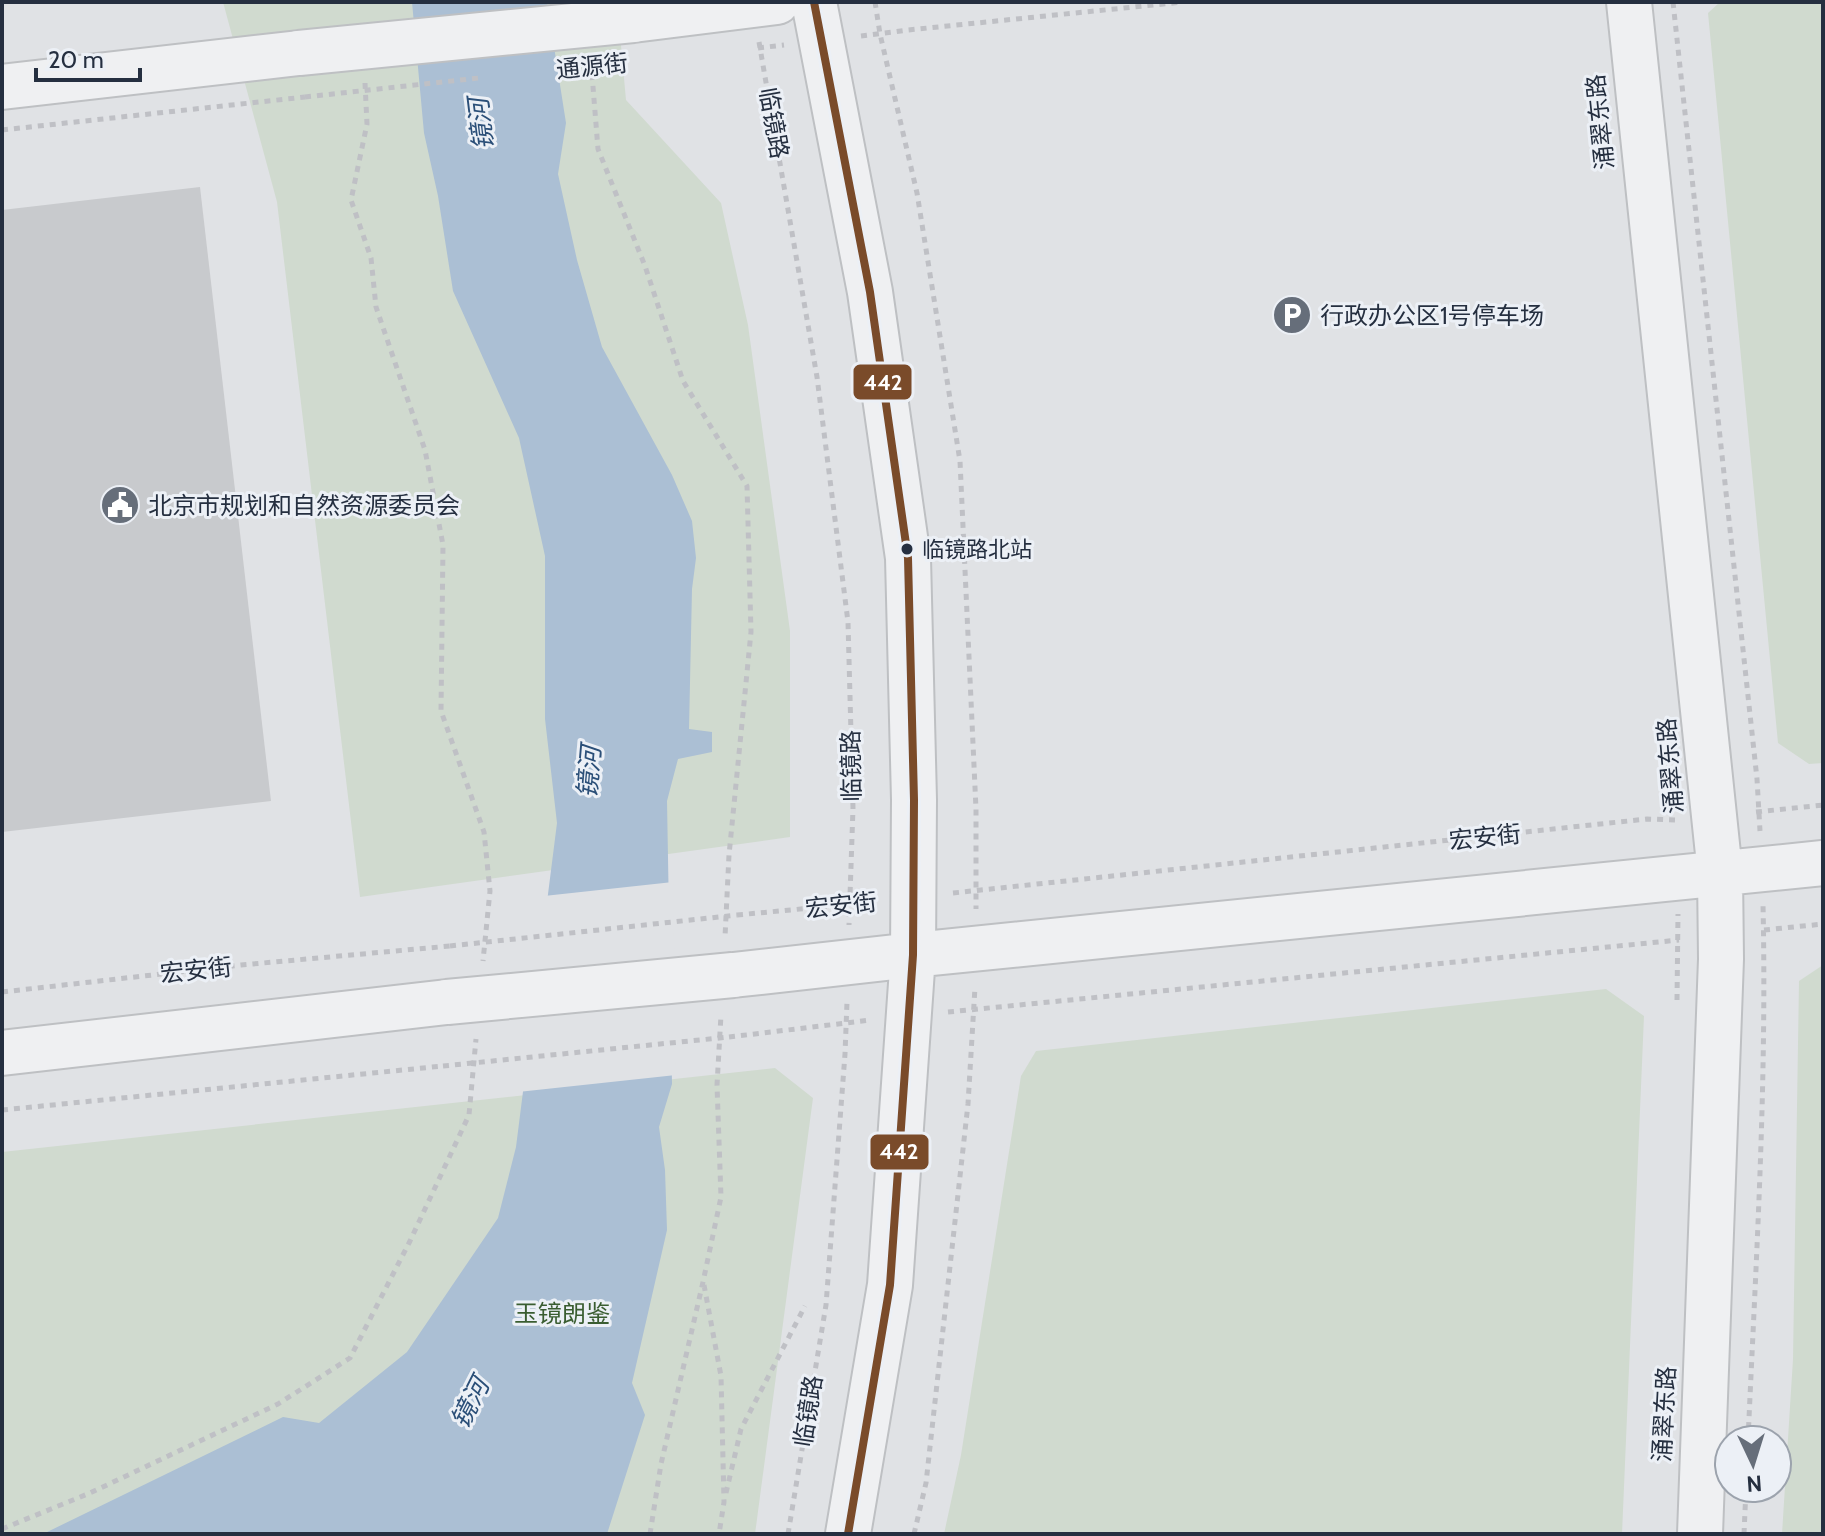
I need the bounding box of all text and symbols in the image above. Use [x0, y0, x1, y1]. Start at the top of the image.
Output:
scale bar [36, 32, 140, 82]
text: 20 m [48, 45, 104, 74]
street label: 通源街 [555, 48, 629, 84]
street label: 涌翠东路 [1581, 73, 1619, 171]
street label: 临镜路 [753, 85, 795, 161]
water label: 镜河 [461, 91, 500, 152]
parking icon: 行政办公区1号停车场 [1271, 294, 1313, 336]
place label: 行政办公区1号停车场 [1320, 301, 1544, 330]
line badge: 442 [852, 363, 913, 401]
text: 442 [864, 369, 902, 396]
public building icon: 北京市规划和自然资源委员会 [99, 484, 141, 526]
place label: 北京市规划和自然资源委员会 [148, 491, 460, 520]
place label: 临镜路北站 [922, 536, 1032, 563]
marker: 临镜路北站 [899, 541, 915, 557]
street label: 涌翠东路 [1651, 717, 1689, 815]
street label: 临镜路 [836, 730, 866, 802]
water label: 镜河 [571, 740, 608, 799]
street label: 宏安街 [1448, 819, 1522, 855]
street label: 宏安街 [804, 887, 878, 923]
street label: 宏安街 [159, 952, 233, 988]
line badge: 442 [869, 1133, 930, 1171]
text: 442 [880, 1138, 918, 1165]
park label: 玉镜朗鉴 [514, 1299, 610, 1328]
street label: 涌翠东路 [1647, 1365, 1681, 1463]
water label: 镜河 [444, 1368, 498, 1433]
street label: 临镜路 [788, 1373, 828, 1449]
north arrow [1713, 1424, 1793, 1504]
text: N [1746, 1469, 1763, 1497]

